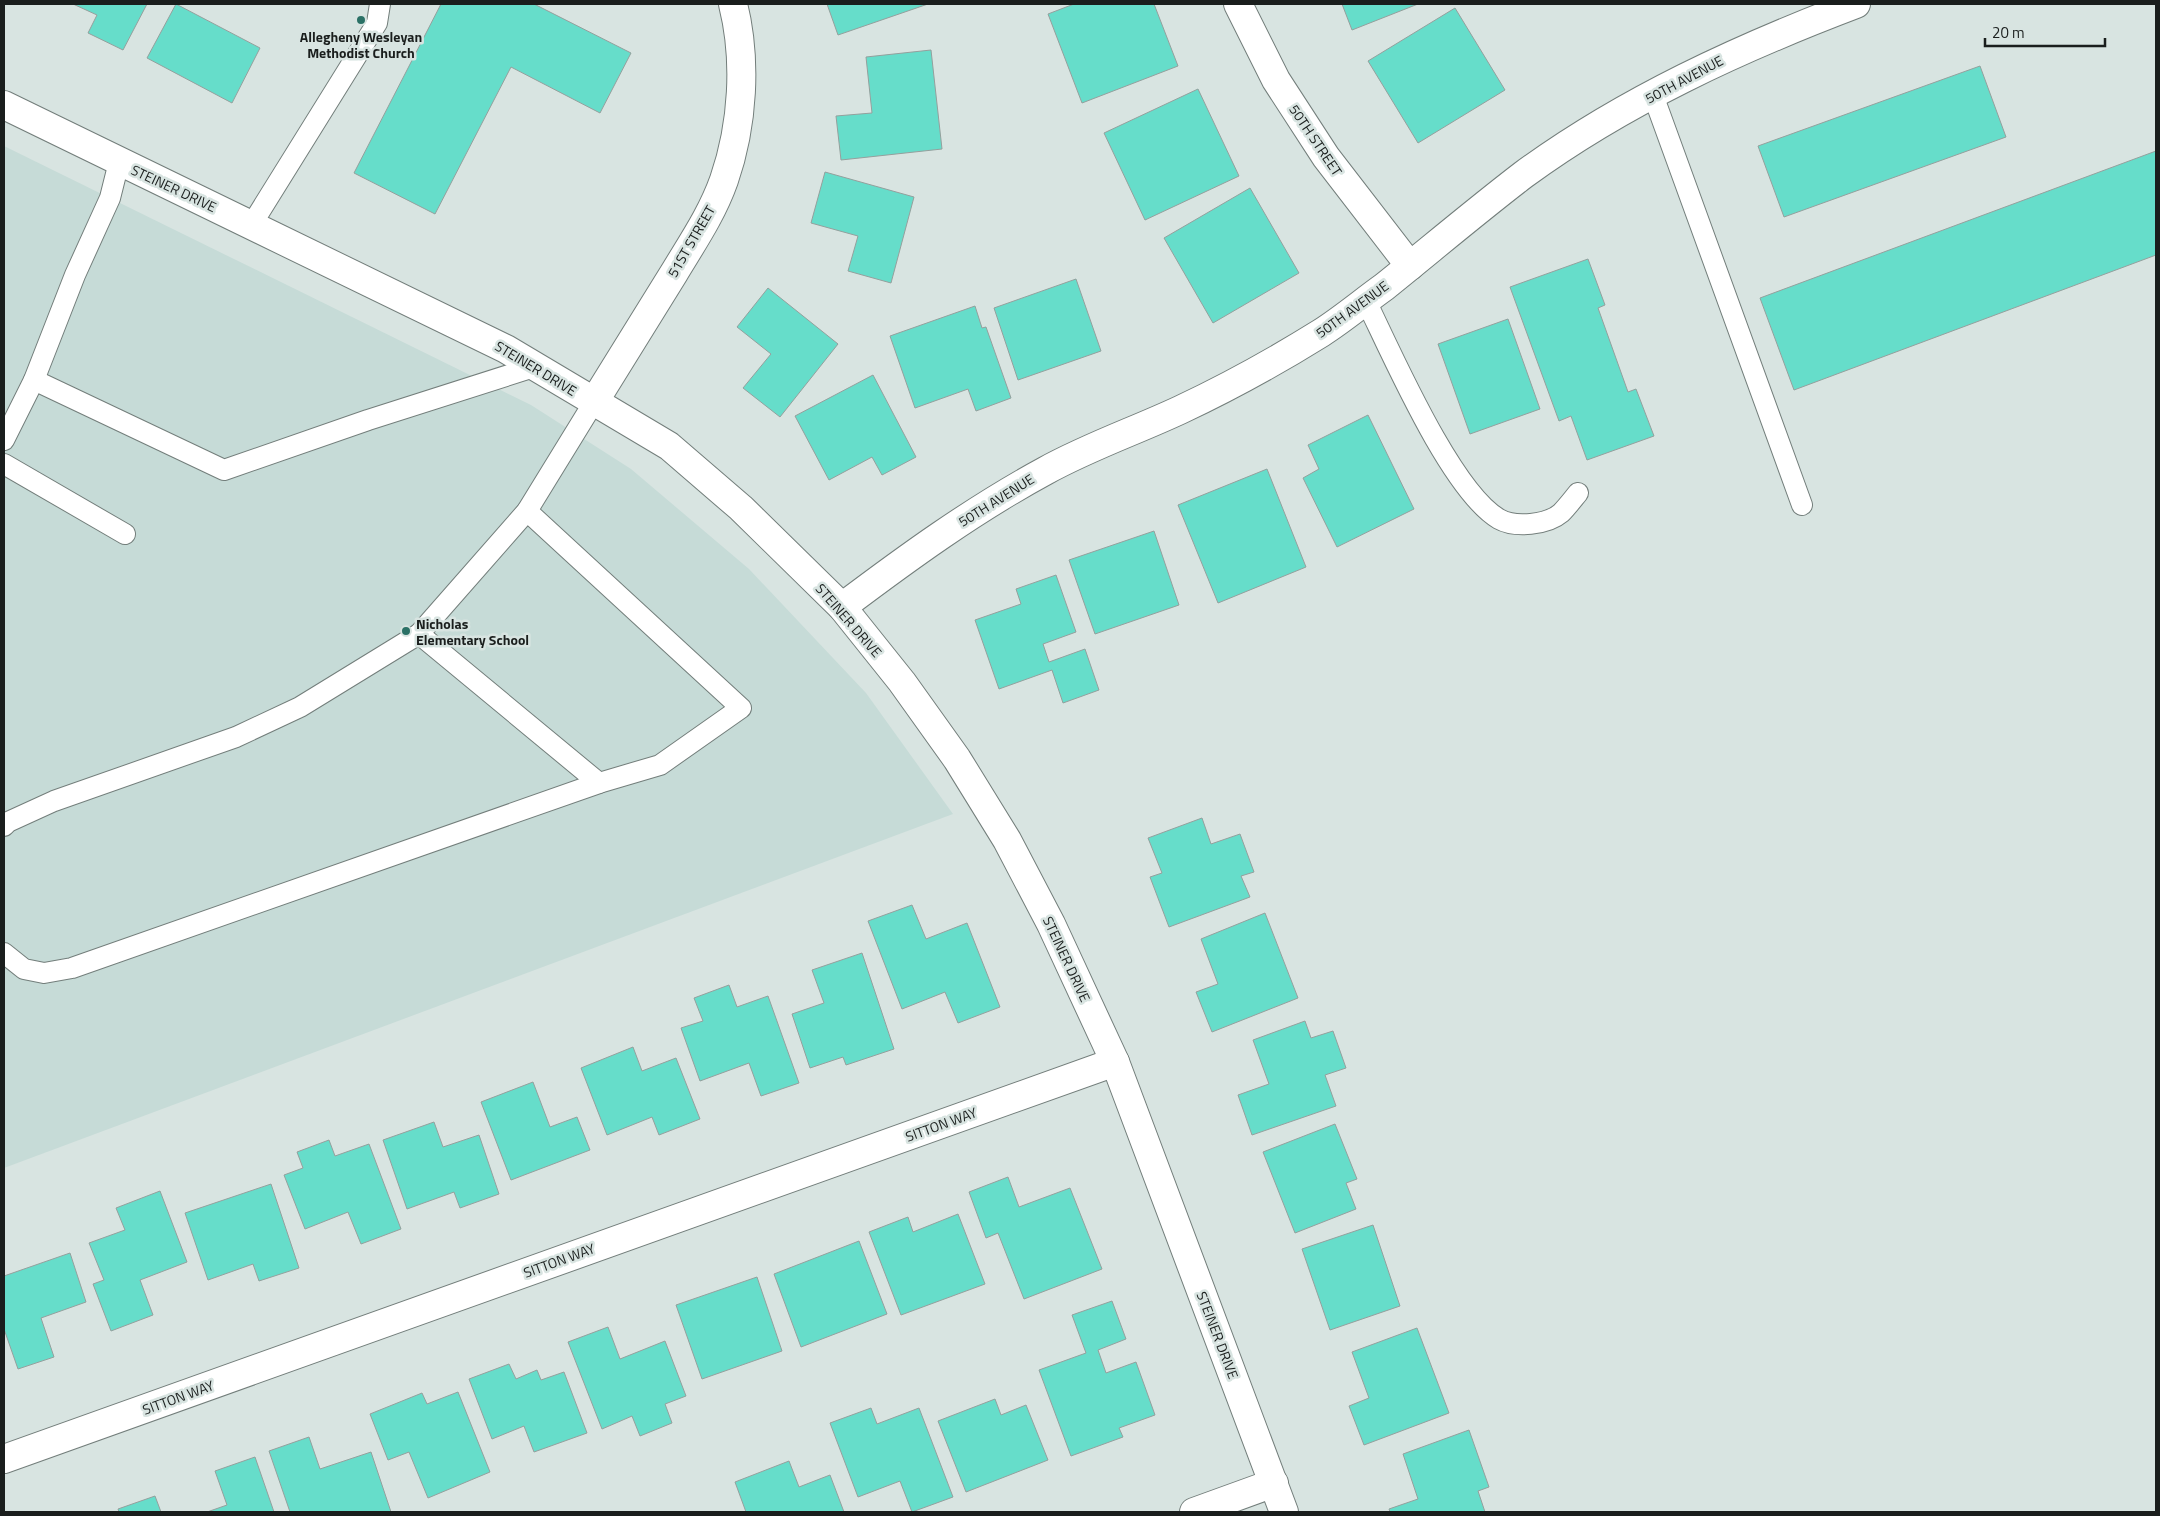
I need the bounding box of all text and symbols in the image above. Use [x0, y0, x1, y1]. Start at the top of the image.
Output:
marker: Allegheny Wesleyan Methodist Church [355, 14, 367, 26]
scale bar [1985, 15, 2105, 47]
text: 20 m [1992, 21, 2025, 44]
place label: Allegheny Wesleyan Methodist Church [300, 26, 422, 63]
street label: 50TH AVENUE [1641, 50, 1727, 108]
street label: 50TH STREET [1284, 100, 1348, 180]
street label: STEINER DRIVE [128, 159, 220, 217]
street label: 51ST STREET [662, 201, 720, 281]
street label: 50TH AVENUE [1311, 275, 1393, 343]
street label: STEINER DRIVE [491, 335, 581, 401]
street label: 50TH AVENUE [954, 468, 1038, 532]
street label: STEINER DRIVE [811, 578, 887, 662]
place label: Nicholas Elementary School [416, 613, 529, 650]
marker: Nicholas Elementary School [400, 625, 412, 637]
street label: STEINER DRIVE [1038, 913, 1096, 1005]
street label: SITTON WAY [902, 1101, 980, 1147]
street label: SITTON WAY [520, 1237, 598, 1283]
street label: STEINER DRIVE [1192, 1288, 1244, 1382]
street label: SITTON WAY [139, 1374, 217, 1420]

